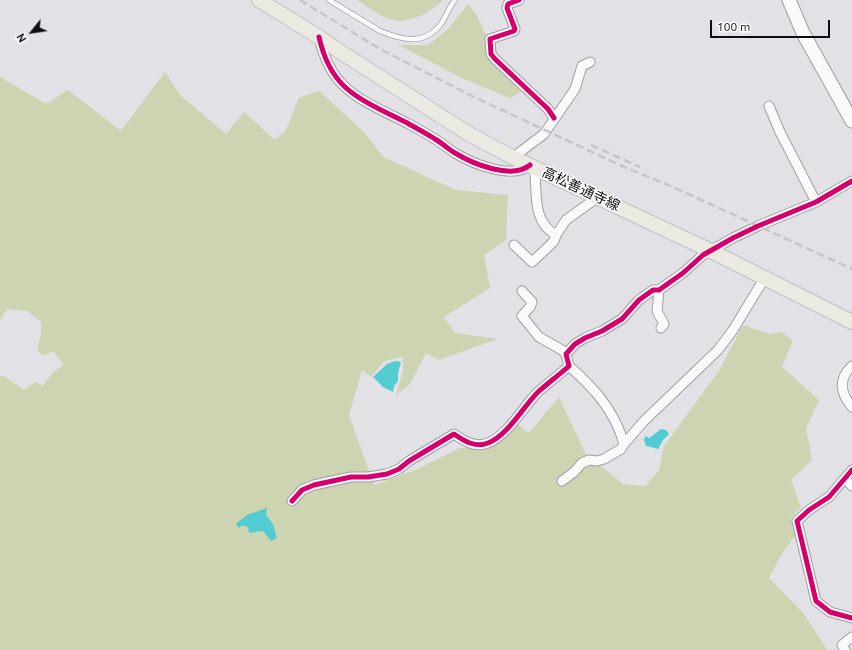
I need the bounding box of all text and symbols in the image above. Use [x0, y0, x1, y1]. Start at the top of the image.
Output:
north arrow [12, 12, 52, 52]
scale bar [712, 12, 832, 38]
text: 100 m [717, 20, 750, 33]
text: N [14, 31, 29, 45]
street label: 高松善通寺線 [539, 164, 623, 214]

